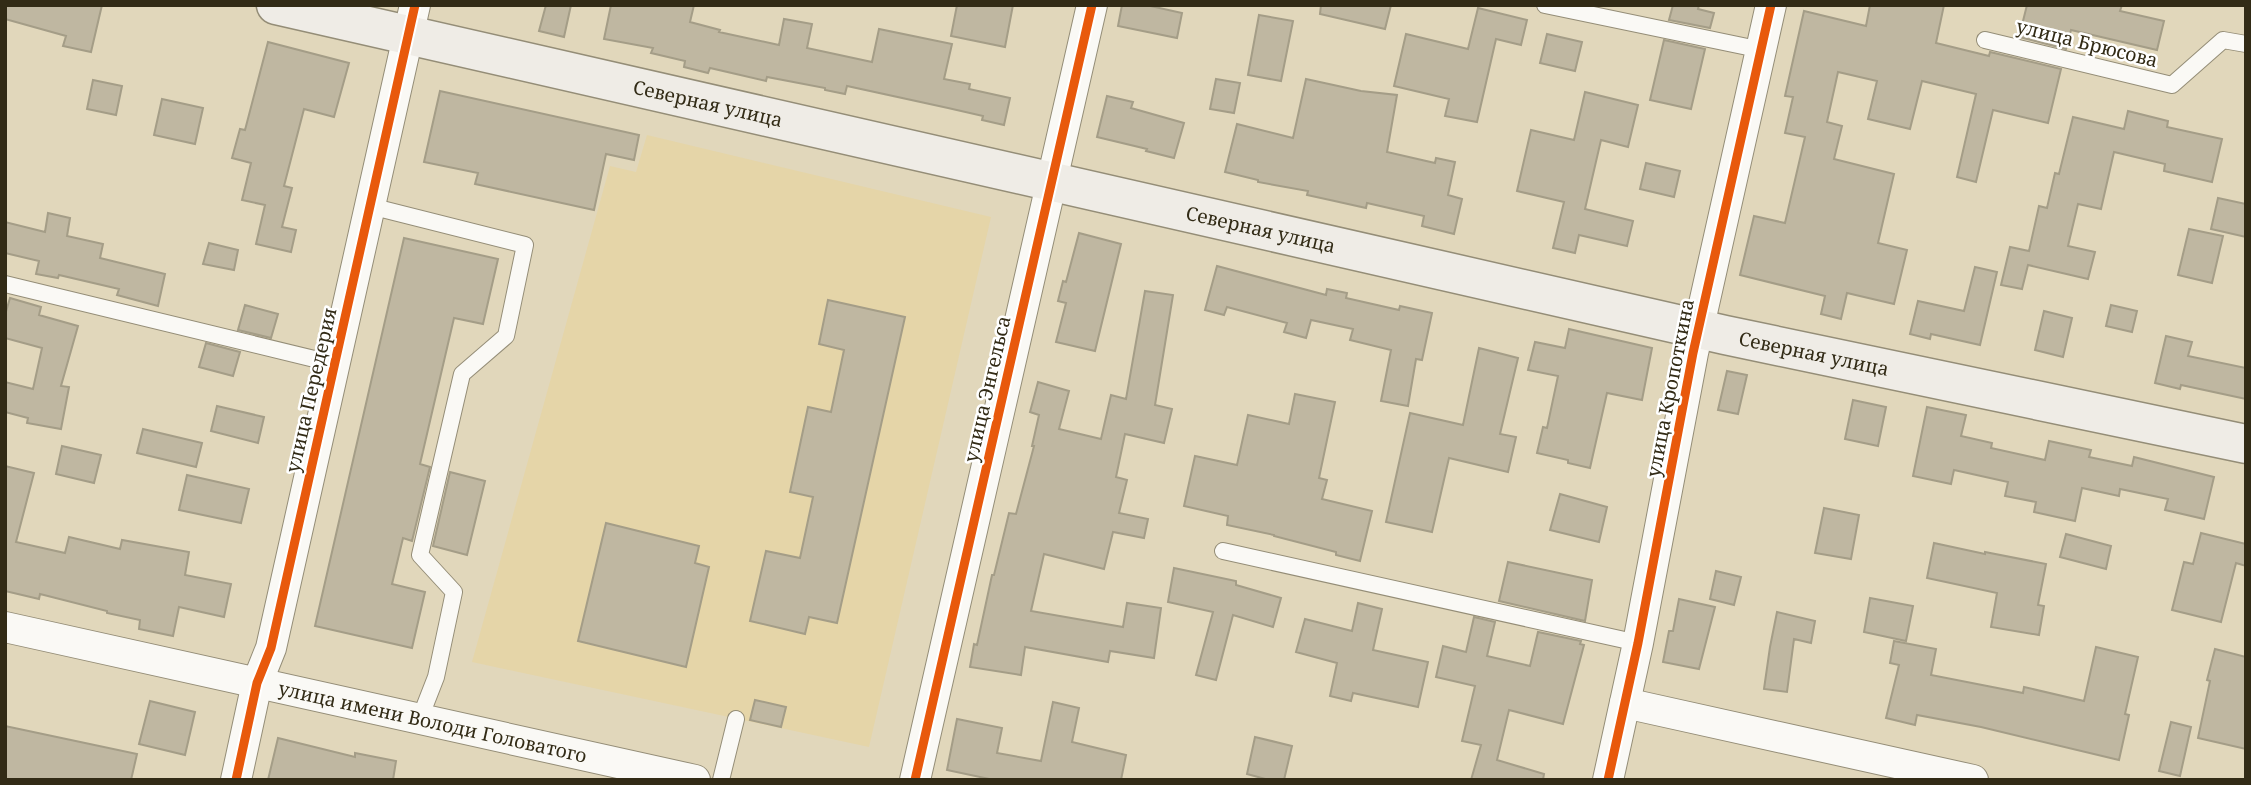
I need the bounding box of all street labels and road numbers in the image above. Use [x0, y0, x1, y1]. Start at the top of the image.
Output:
street label: улица Брюсова [2013, 13, 2161, 73]
street label: Северная улица [631, 74, 785, 133]
street label: Северная улица [1183, 200, 1338, 259]
street label: улица Кропоткина [1640, 297, 1700, 479]
street label: улица Передерия [279, 305, 343, 475]
street label: улица Энгельса [958, 313, 1016, 465]
street label: Северная улица [1737, 325, 1891, 382]
street label: улица имени Володи Головатого [276, 675, 589, 769]

